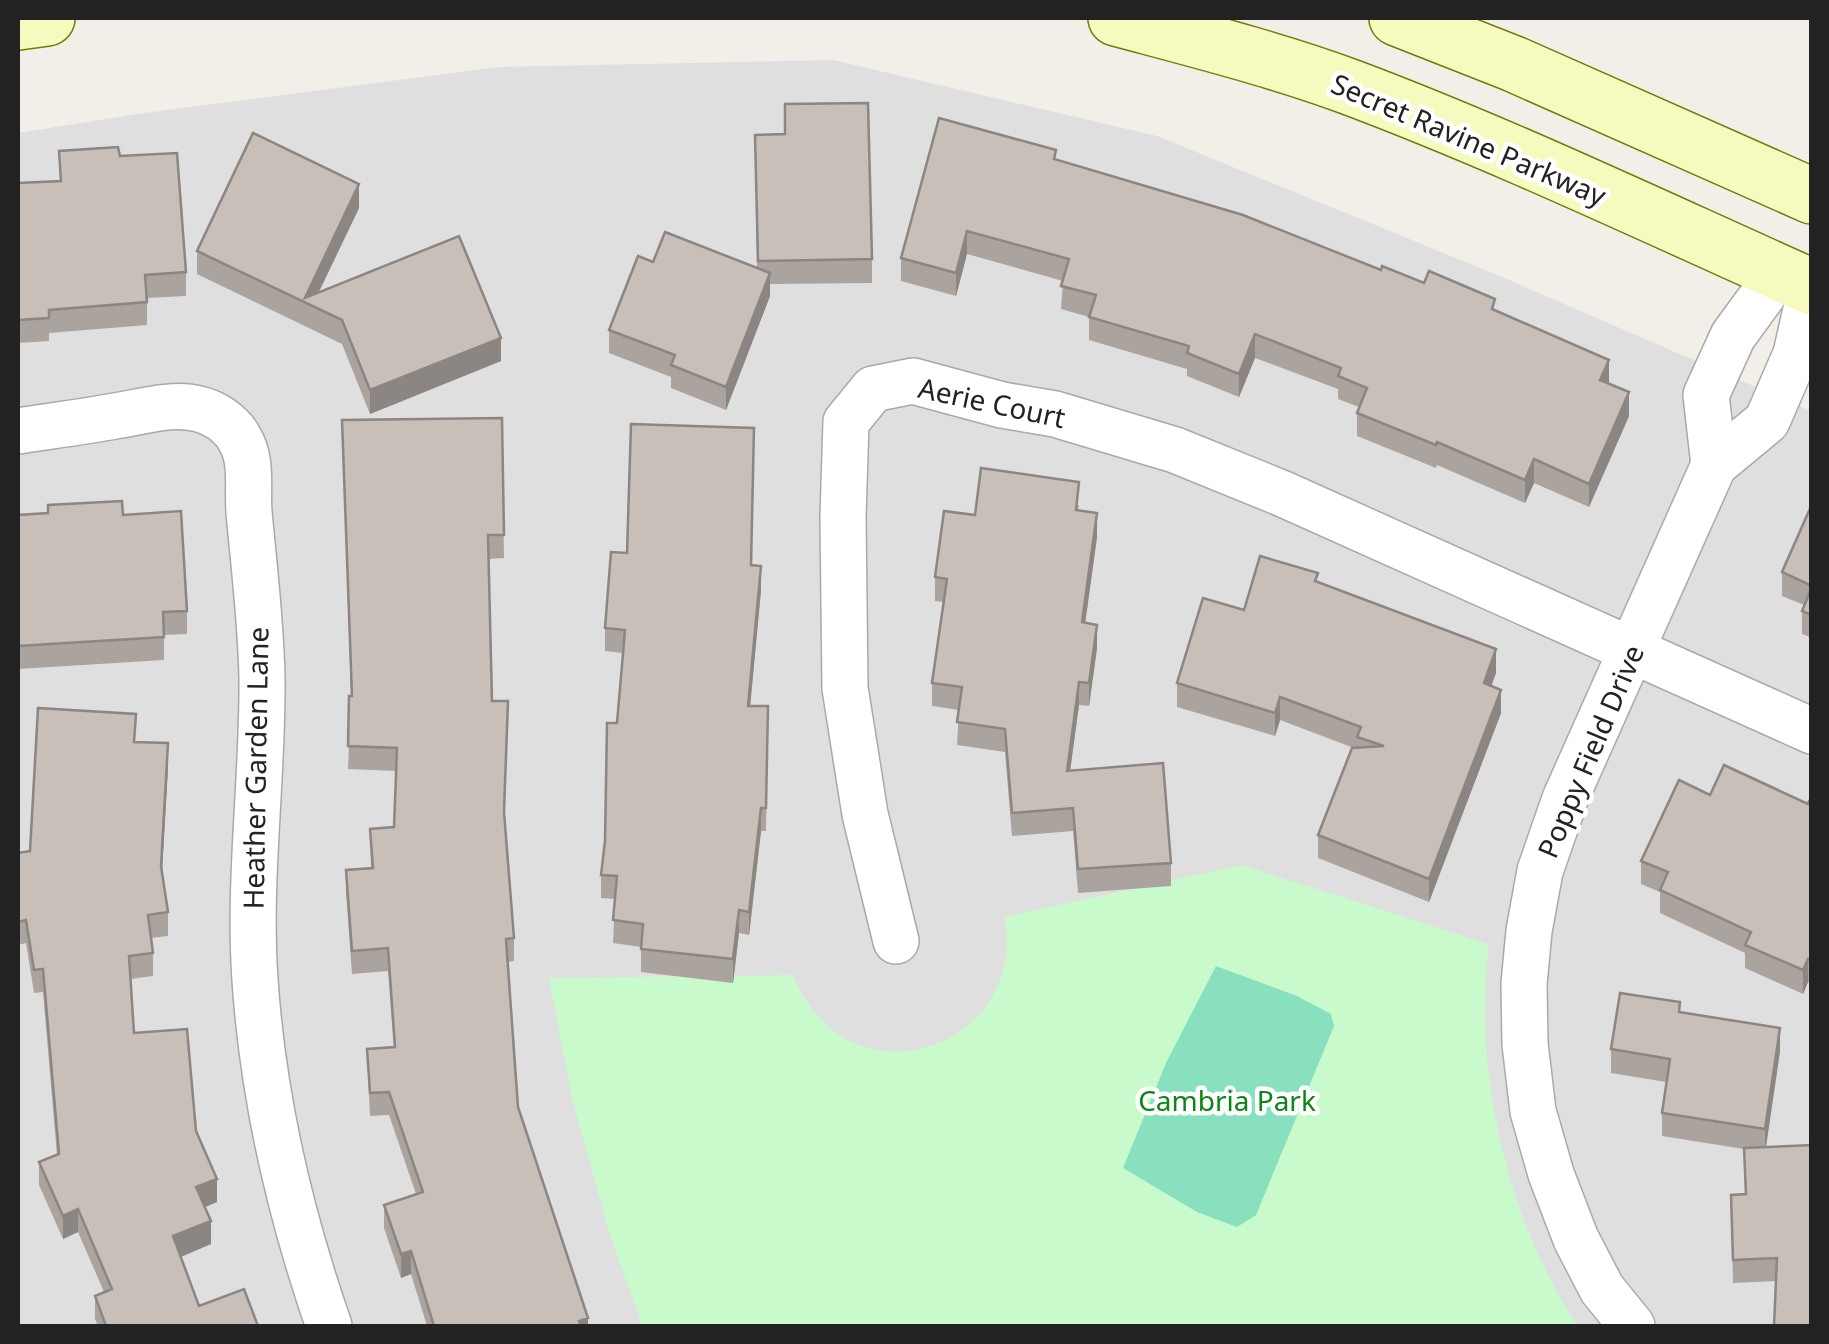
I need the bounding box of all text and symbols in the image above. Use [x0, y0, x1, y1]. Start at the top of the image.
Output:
street label: Secret Ravine Parkway [1326, 64, 1613, 214]
street label: Aerie Court [915, 368, 1069, 436]
street label: Heather Garden Lane [234, 626, 276, 910]
street label: Poppy Field Drive [1528, 639, 1652, 863]
park label: Cambria Park [1138, 1081, 1316, 1119]

